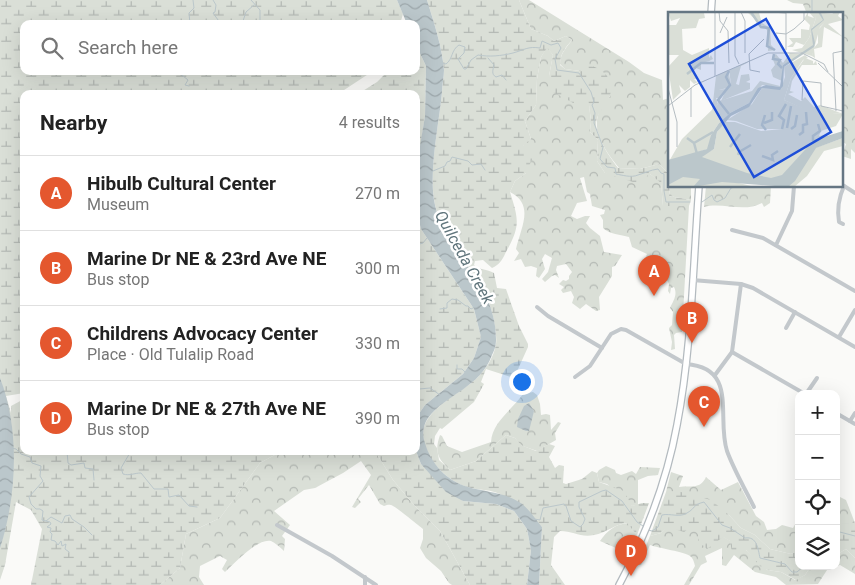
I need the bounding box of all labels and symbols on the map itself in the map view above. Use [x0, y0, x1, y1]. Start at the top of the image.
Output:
inset map [668, 12, 842, 188]
water label: Quilceda Creek [431, 207, 499, 308]
pin: A [638, 255, 670, 296]
pin: B [676, 302, 708, 343]
your location [509, 369, 535, 395]
pin: C [688, 386, 720, 427]
pin: D [615, 535, 647, 576]

